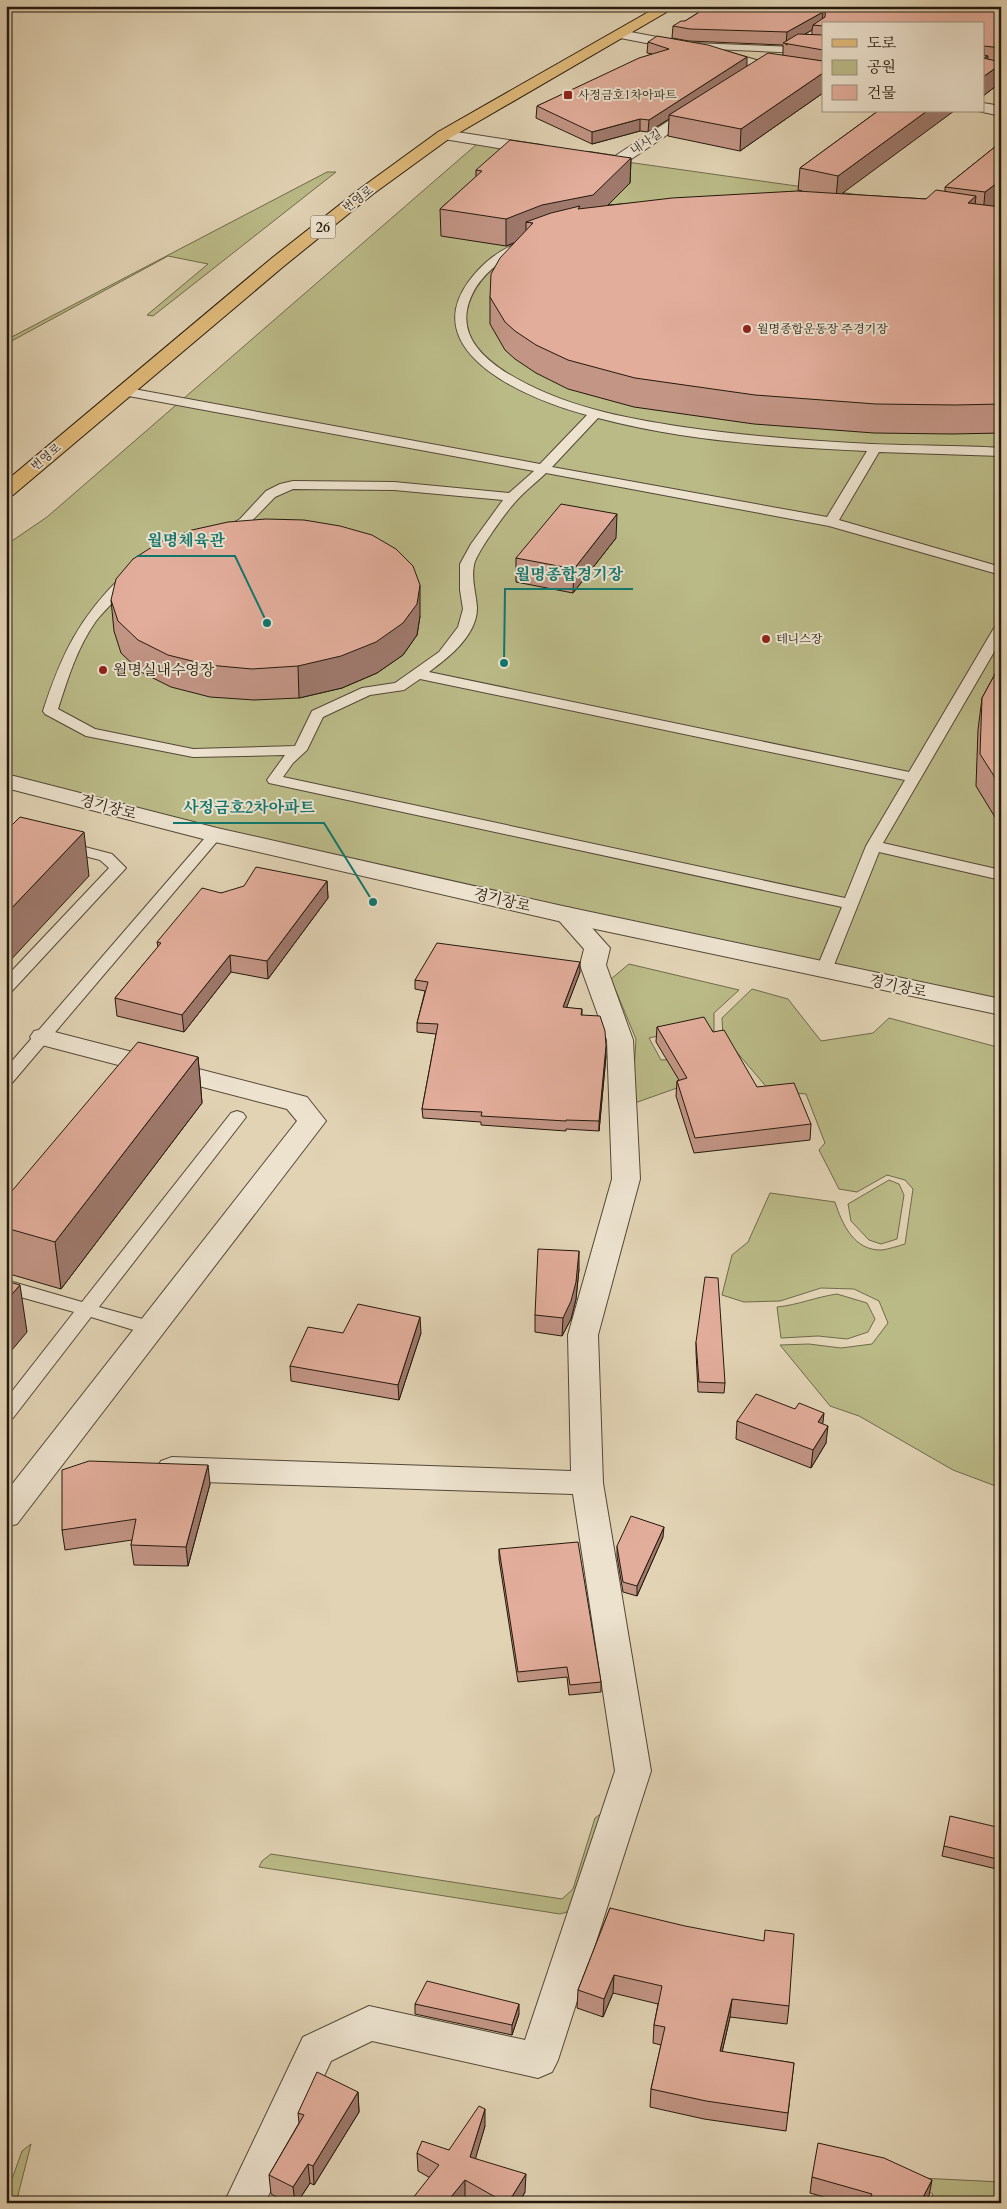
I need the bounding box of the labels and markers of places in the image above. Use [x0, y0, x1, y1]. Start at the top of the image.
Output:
place label: 사정금호1차아파트 [578, 87, 677, 103]
marker: 사정금호1차아파트 [562, 89, 574, 101]
place label: 월명종합운동장 주경기장 [757, 321, 888, 337]
marker: 월명종합운동장 주경기장 [741, 323, 753, 335]
callout: 월명체육관 [137, 525, 235, 556]
callout: 월명종합경기장 [505, 558, 633, 589]
place label: 테니스장 [776, 631, 823, 647]
marker: 테니스장 [760, 633, 772, 645]
place label: 월명실내수영장 [113, 660, 215, 680]
marker: 월명실내수영장 [97, 664, 109, 676]
callout: 사정금호2차아파트 [173, 792, 324, 823]

